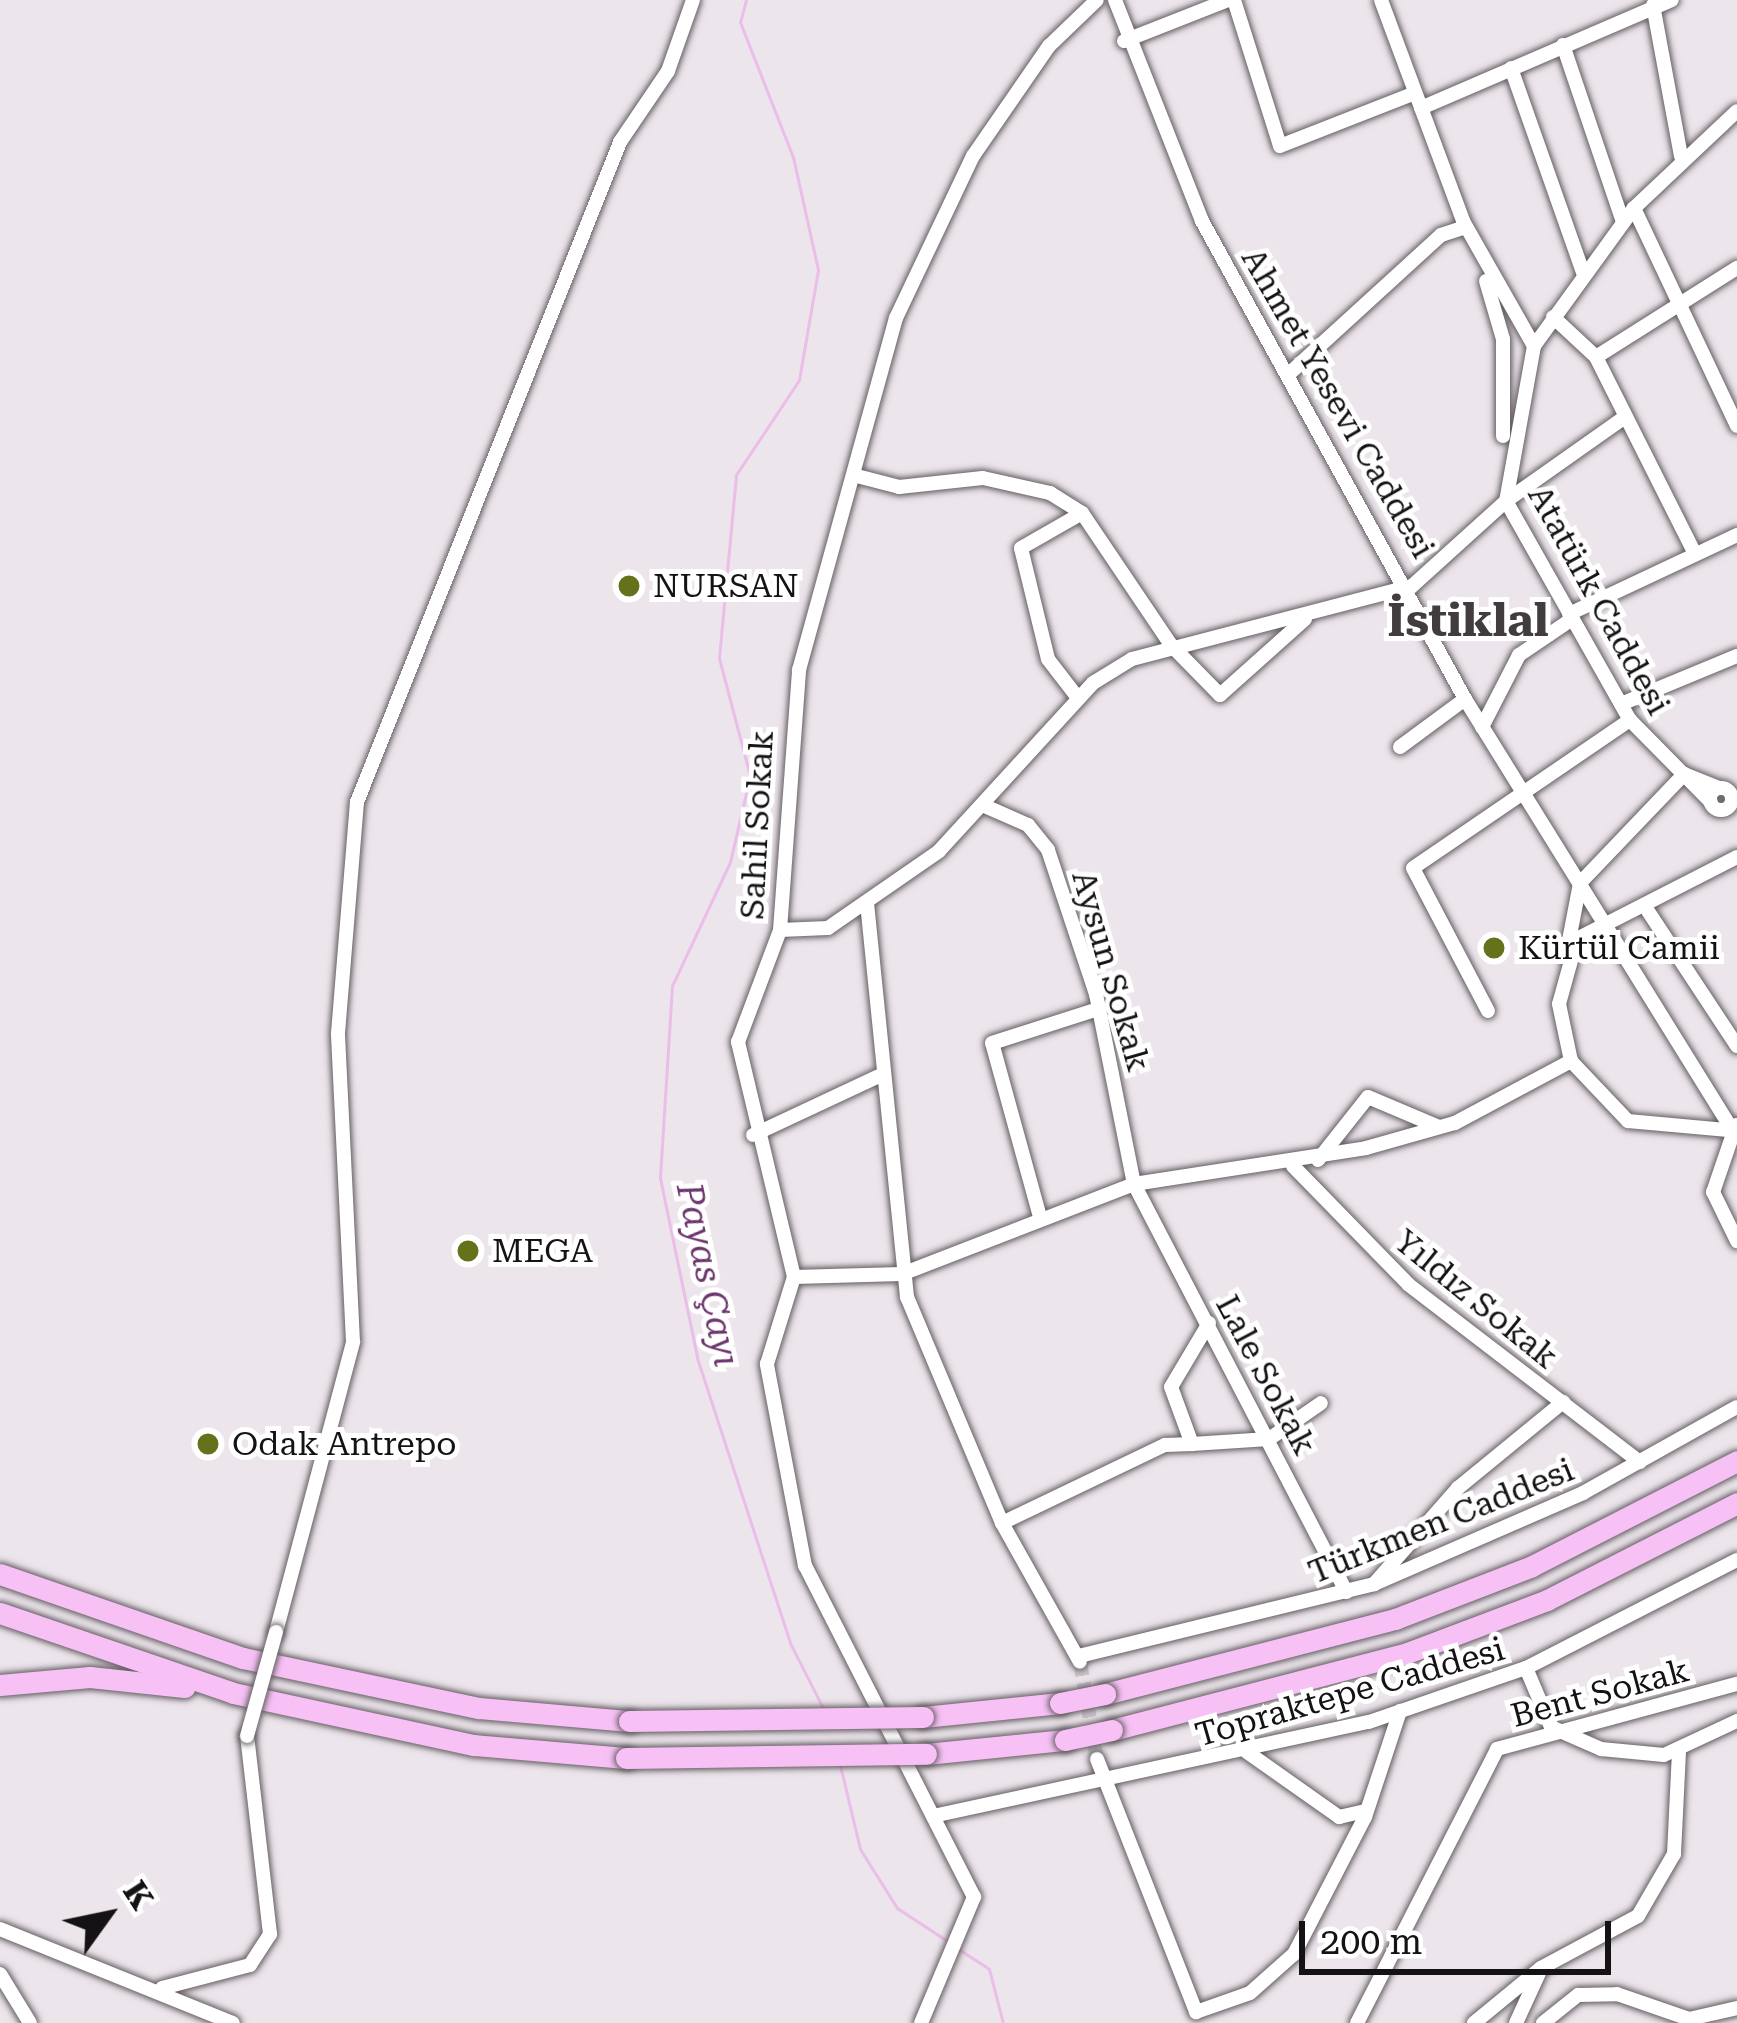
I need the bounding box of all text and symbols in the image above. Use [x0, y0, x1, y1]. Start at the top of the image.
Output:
street label: Ahmet Yesevi Caddesi [1233, 241, 1443, 565]
street label: Atatürk Caddesi [1520, 478, 1678, 722]
place label: NURSAN [653, 566, 799, 606]
marker: NURSAN [616, 573, 642, 599]
district label: İstiklal [1388, 594, 1548, 648]
street label: Sahil Sokak [732, 730, 782, 920]
street label: Aysun Sokak [1063, 866, 1159, 1076]
place label: Kürtül Camii [1518, 928, 1720, 968]
marker: Kürtül Camii [1481, 935, 1507, 961]
water label: Payas Çayı [666, 1179, 748, 1371]
street label: Yıldız Sokak [1386, 1221, 1566, 1377]
place label: MEGA [492, 1231, 593, 1271]
marker: MEGA [455, 1238, 481, 1264]
street label: Lale Sokak [1207, 1288, 1325, 1462]
place label: Odak Antrepo [232, 1424, 457, 1464]
marker: Odak Antrepo [195, 1431, 221, 1457]
street label: Türkmen Caddesi [1303, 1450, 1579, 1592]
street label: Topraktepe Caddesi [1191, 1629, 1509, 1755]
street label: Bent Sokak [1507, 1650, 1693, 1736]
north arrow [48, 1855, 168, 1975]
text: K [115, 1874, 162, 1917]
scale bar [1305, 1897, 1617, 1971]
text: 200 m [1320, 1921, 1422, 1963]

